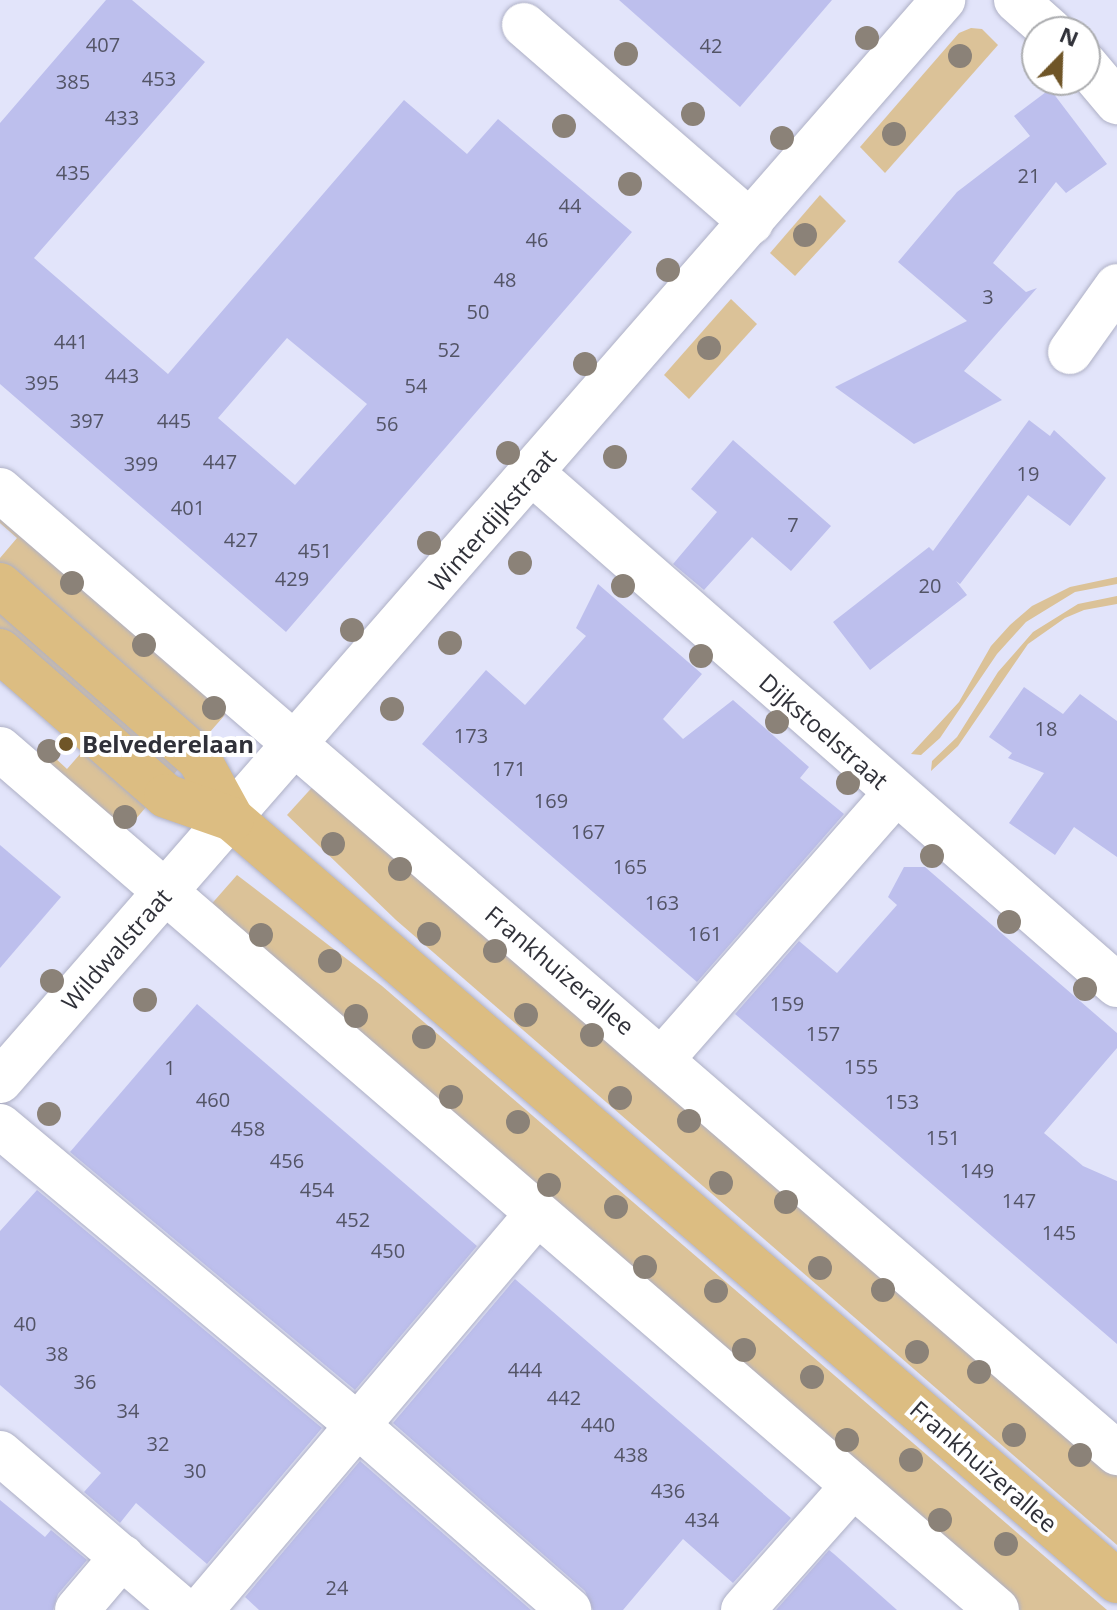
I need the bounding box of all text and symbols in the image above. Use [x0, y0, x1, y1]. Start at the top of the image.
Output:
north arrow [1021, 16, 1101, 96]
text: N [1055, 18, 1084, 53]
house number: 407 [86, 32, 120, 56]
house number: 42 [700, 33, 722, 57]
house number: 453 [142, 66, 176, 90]
house number: 385 [56, 69, 90, 93]
house number: 433 [105, 105, 139, 129]
house number: 435 [56, 160, 90, 184]
house number: 21 [1018, 163, 1040, 187]
house number: 44 [559, 193, 581, 217]
house number: 46 [526, 227, 548, 251]
house number: 48 [494, 267, 516, 291]
house number: 3 [982, 284, 994, 308]
house number: 50 [467, 299, 489, 323]
house number: 441 [54, 329, 88, 353]
house number: 52 [438, 337, 460, 361]
house number: 443 [105, 363, 139, 387]
house number: 395 [25, 370, 59, 394]
house number: 54 [405, 373, 427, 397]
house number: 397 [70, 408, 104, 432]
house number: 445 [157, 408, 191, 432]
house number: 56 [376, 411, 398, 435]
street label: Winterdijkstraat [422, 443, 562, 597]
house number: 447 [203, 449, 237, 473]
house number: 399 [124, 451, 158, 475]
house number: 19 [1017, 461, 1039, 485]
house number: 401 [171, 495, 205, 519]
house number: 7 [787, 512, 799, 536]
house number: 427 [224, 527, 258, 551]
house number: 451 [298, 538, 332, 562]
house number: 429 [275, 566, 309, 590]
house number: 20 [919, 573, 941, 597]
street label: Dijkstoelstraat [754, 667, 894, 795]
house number: 18 [1035, 716, 1057, 740]
house number: 173 [454, 723, 488, 747]
place label: Belvederelaan [82, 730, 254, 758]
marker: Belvederelaan [57, 735, 75, 753]
house number: 171 [492, 756, 526, 780]
house number: 169 [534, 788, 568, 812]
house number: 167 [571, 819, 605, 843]
house number: 165 [613, 854, 647, 878]
street label: Wildwalstraat [55, 882, 177, 1016]
house number: 163 [645, 890, 679, 914]
street label: Frankhuizerallee [480, 899, 640, 1041]
house number: 161 [688, 921, 722, 945]
house number: 159 [770, 991, 804, 1015]
house number: 157 [806, 1021, 840, 1045]
house number: 155 [844, 1054, 878, 1078]
house number: 1 [164, 1055, 176, 1079]
house number: 460 [196, 1087, 230, 1111]
house number: 153 [885, 1089, 919, 1113]
house number: 458 [231, 1116, 265, 1140]
house number: 151 [926, 1125, 960, 1149]
house number: 456 [270, 1148, 304, 1172]
house number: 149 [960, 1158, 994, 1182]
house number: 454 [300, 1177, 334, 1201]
house number: 147 [1002, 1188, 1036, 1212]
house number: 452 [336, 1207, 370, 1231]
house number: 145 [1042, 1220, 1076, 1244]
house number: 450 [371, 1238, 405, 1262]
house number: 40 [14, 1311, 36, 1335]
house number: 38 [46, 1341, 68, 1365]
house number: 444 [508, 1357, 542, 1381]
house number: 36 [74, 1369, 96, 1393]
house number: 442 [547, 1385, 581, 1409]
street label: Frankhuizerallee [905, 1394, 1063, 1538]
house number: 34 [117, 1398, 139, 1422]
house number: 440 [581, 1412, 615, 1436]
house number: 32 [147, 1431, 169, 1455]
house number: 438 [614, 1442, 648, 1466]
house number: 30 [184, 1458, 206, 1482]
house number: 436 [651, 1478, 685, 1502]
house number: 434 [685, 1507, 719, 1531]
house number: 24 [326, 1575, 348, 1599]

